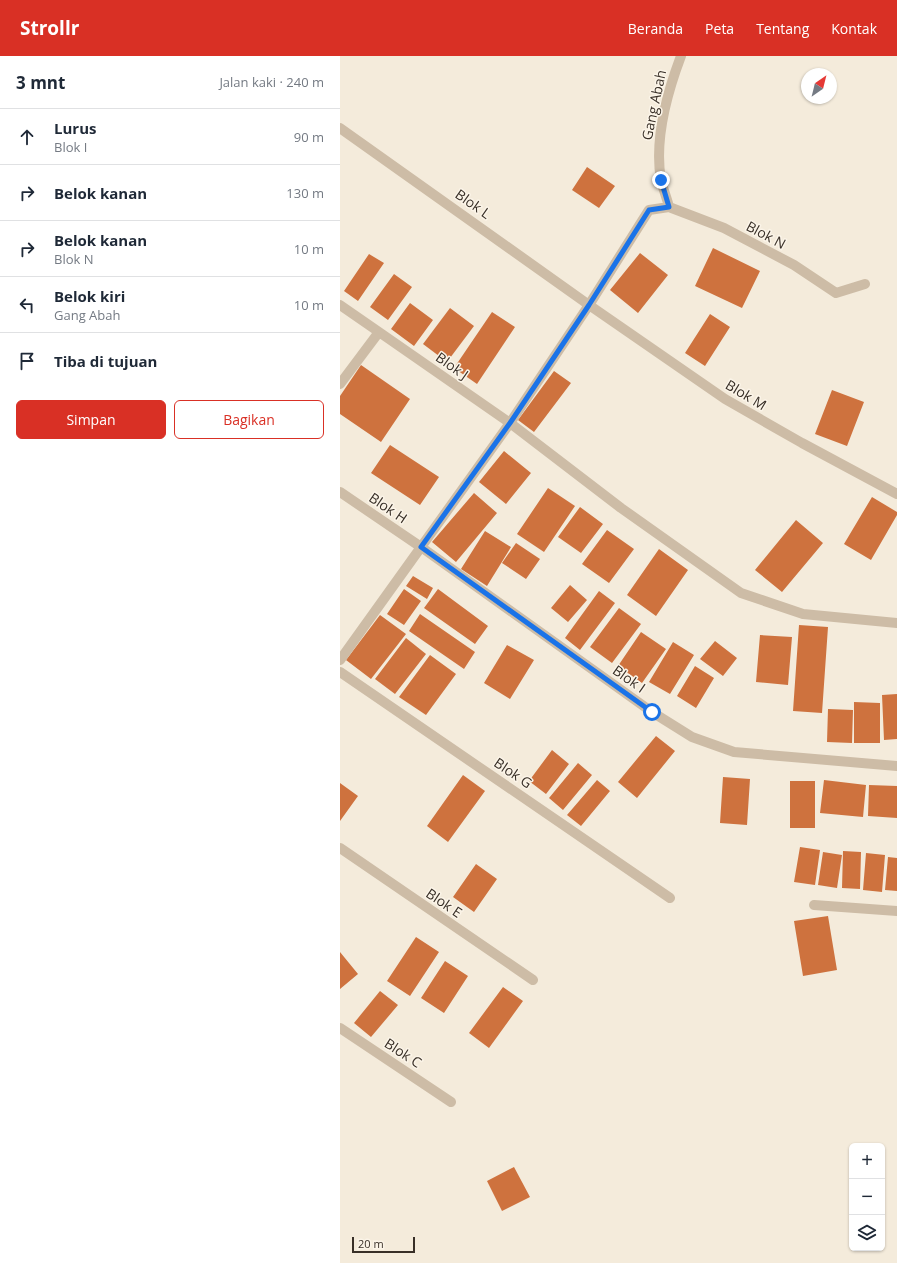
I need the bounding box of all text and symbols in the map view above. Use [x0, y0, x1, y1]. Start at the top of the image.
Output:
text: Strollr [20, 15, 79, 41]
text: Beranda [628, 19, 683, 38]
text: Peta [705, 19, 734, 38]
text: Tentang [756, 19, 809, 38]
text: Kontak [831, 19, 877, 38]
street label: Gang Abah [637, 68, 670, 142]
north arrow [801, 68, 837, 104]
text: 3 mnt [16, 71, 65, 94]
text: Jalan kaki · 240 m [219, 73, 324, 91]
text: Lurus [54, 118, 96, 138]
icon: ahead [16, 126, 38, 148]
text: 90 m [294, 128, 324, 146]
text: Blok I [54, 138, 87, 156]
route end [652, 171, 670, 189]
icon: right [16, 182, 38, 204]
text: Belok kanan [54, 183, 147, 203]
text: 130 m [286, 184, 324, 202]
street label: Blok L [452, 185, 495, 223]
street label: Blok N [743, 216, 789, 253]
text: Belok kanan [54, 230, 147, 250]
icon: right [16, 238, 38, 260]
text: 10 m [294, 240, 324, 258]
text: Blok N [54, 250, 94, 268]
text: Belok kiri [54, 286, 125, 306]
icon: left [16, 294, 38, 316]
text: 10 m [294, 296, 324, 314]
text: Gang Abah [54, 306, 120, 324]
street label: Blok J [432, 348, 472, 384]
icon: arrive [16, 350, 38, 372]
text: Tiba di tujuan [54, 351, 157, 371]
street label: Blok M [722, 375, 770, 414]
button: Simpan [16, 400, 166, 439]
button: Bagikan [174, 400, 324, 439]
street label: Blok H [365, 488, 411, 527]
street label: Blok I [609, 661, 649, 697]
route start [643, 703, 661, 721]
street label: Blok G [490, 753, 536, 792]
street label: Blok E [422, 884, 466, 922]
street label: Blok C [381, 1033, 426, 1072]
map controls [849, 1143, 885, 1251]
button: + [849, 1143, 885, 1179]
button: − [849, 1179, 885, 1215]
button: layers [849, 1215, 885, 1251]
scale bar [352, 1235, 415, 1254]
text: 20 m [358, 1236, 384, 1251]

